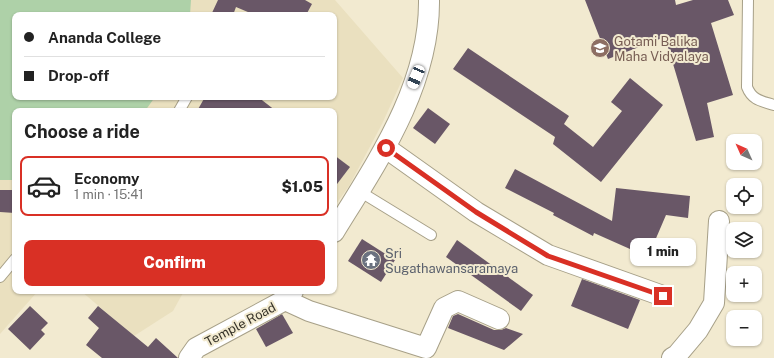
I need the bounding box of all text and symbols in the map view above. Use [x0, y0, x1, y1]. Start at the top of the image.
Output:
text: Ananda College [48, 29, 161, 46]
place label: Gotami Balika Maha Vidyalaya [614, 34, 709, 64]
school or university icon: Gotami Balika Maha Vidyalaya [589, 37, 611, 59]
car [406, 64, 426, 90]
text: Drop-off [48, 67, 109, 84]
text: Choose a ride [24, 121, 140, 142]
north arrow [726, 134, 762, 170]
map controls [726, 134, 762, 346]
route start [377, 139, 395, 157]
icon: car [26, 168, 62, 204]
text: Economy [74, 170, 139, 187]
text: $1.05 [281, 178, 323, 195]
button: locate [726, 178, 762, 214]
text: 1 min · 15:41 [74, 187, 144, 202]
button: layers [726, 222, 762, 258]
callout: 1 min [630, 238, 696, 266]
button: Confirm [24, 240, 325, 286]
text: 1 min [647, 244, 679, 259]
place label: Sri Sugathawansaramaya [385, 246, 518, 276]
temple icon: Sri Sugathawansaramaya [360, 249, 382, 271]
button: + [726, 266, 762, 302]
route end [654, 287, 672, 305]
street label: Temple Road [202, 300, 278, 349]
button: − [726, 310, 762, 346]

